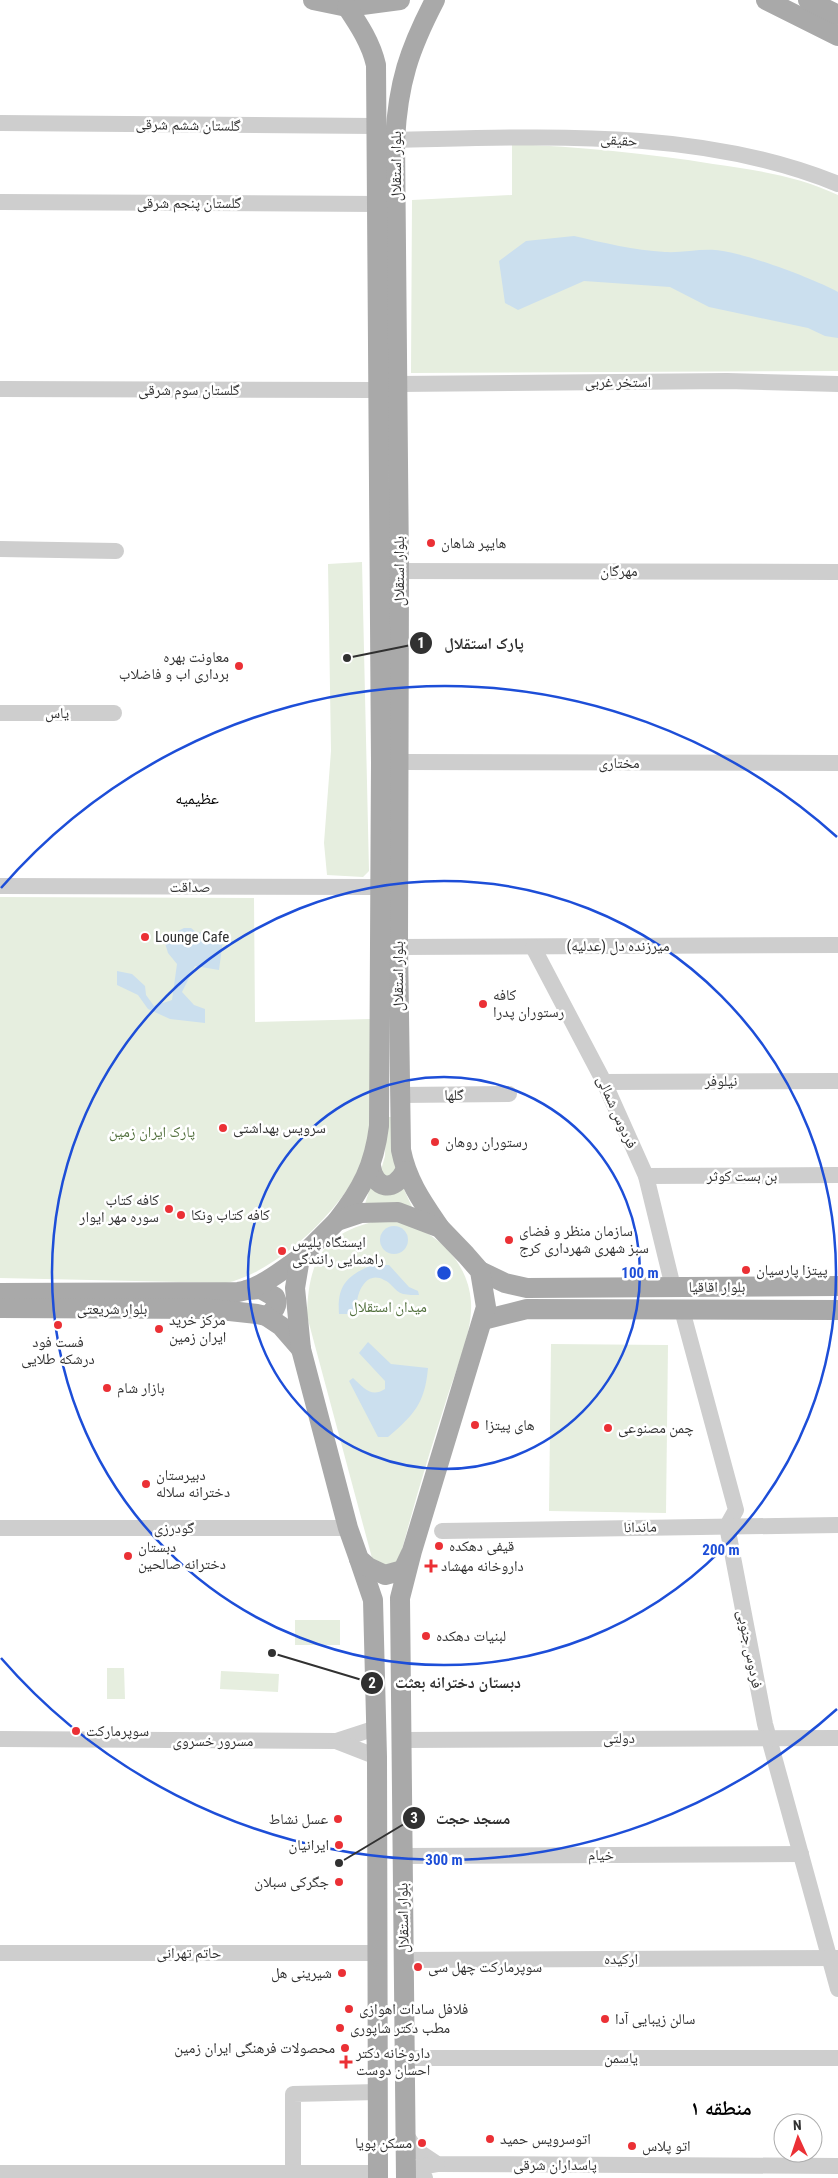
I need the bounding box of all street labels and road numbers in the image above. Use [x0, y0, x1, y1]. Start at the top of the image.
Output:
street label: گلستان ششم شرقی [135, 115, 241, 136]
street label: حقیقی [600, 130, 638, 151]
street label: بلوار استقلال [387, 131, 406, 201]
street label: گلستان پنجم شرقی [137, 194, 242, 213]
street label: استخر غربی [585, 373, 651, 392]
street label: گلستان سوم شرقی [138, 381, 240, 400]
street label: بلوار استقلال [390, 536, 409, 606]
street label: مهرگان [600, 562, 638, 581]
street label: یاس [45, 704, 69, 723]
street label: مختاری [598, 754, 640, 773]
street label: صداقت [169, 878, 211, 896]
street label: میرزنده دل (عدلیه) [566, 937, 670, 956]
street label: بلوار استقلال [389, 941, 408, 1011]
street label: نیلوفر [704, 1072, 737, 1090]
street label: فردوس شمالی [592, 1073, 641, 1152]
street label: گلها [444, 1086, 464, 1104]
street label: بن بست کوثر [706, 1167, 777, 1186]
street label: بلوار اقاقیا [689, 1278, 745, 1296]
street label: بلوار شریعتی [77, 1300, 147, 1319]
street label: ماندانا [623, 1518, 657, 1536]
street label: گودرزی [154, 1519, 195, 1538]
street label: فردوس جنوبی [733, 1608, 766, 1690]
street label: دولتی [603, 1729, 635, 1748]
street label: مسرور خسروی [173, 1732, 254, 1751]
street label: خیام [588, 1846, 614, 1865]
street label: بلوار استقلال [393, 1883, 414, 1953]
street label: حاتم تهرانی [157, 1944, 222, 1963]
street label: ارکیده [604, 1950, 638, 1968]
street label: یاسمن [604, 2049, 638, 2068]
street label: پاسداران شرقی [513, 2156, 597, 2175]

